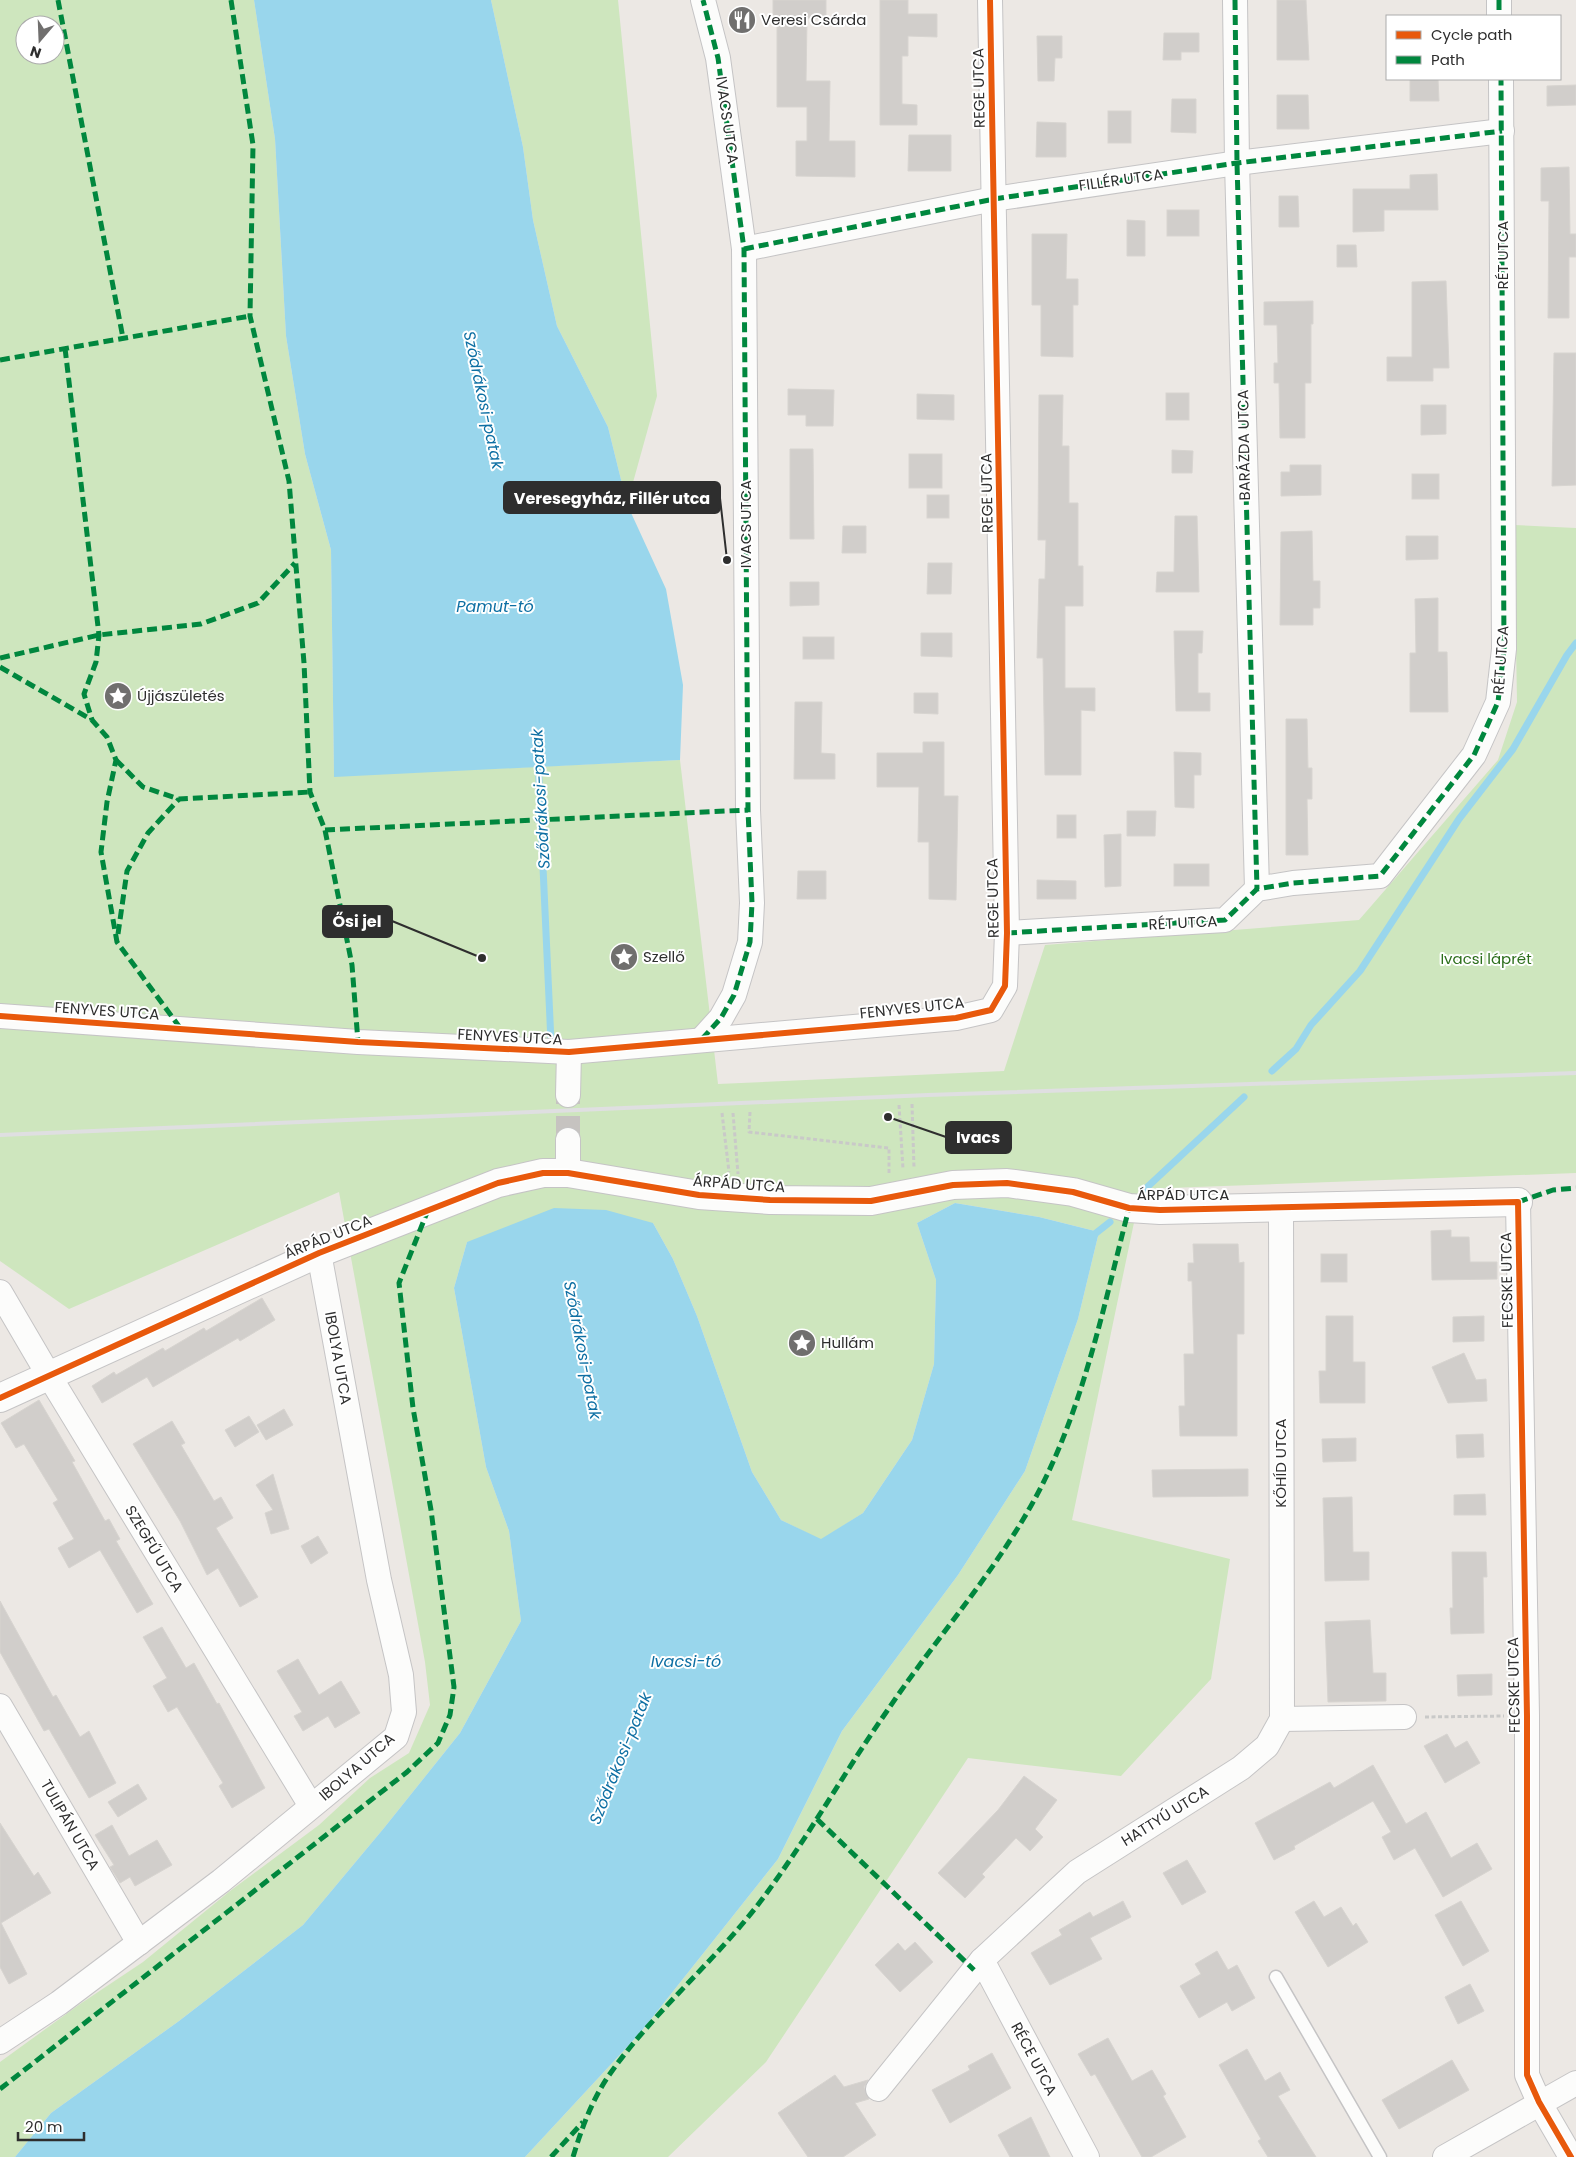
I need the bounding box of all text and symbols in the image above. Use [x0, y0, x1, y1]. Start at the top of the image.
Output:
restaurant icon: Veresi Csárda [727, 5, 757, 35]
place label: Veresi Csárda [761, 9, 866, 30]
north arrow [15, 15, 65, 65]
legend [1386, 15, 1561, 80]
text: Cycle path [1431, 24, 1512, 45]
text: N [28, 41, 44, 63]
street label: REGE UTCA [967, 48, 990, 128]
text: Path [1431, 49, 1465, 70]
street label: IVACS UTCA [711, 75, 744, 165]
street label: FILLÉR UTCA [1077, 163, 1164, 196]
street label: RÉT UTCA [1492, 221, 1513, 289]
water label: Sződrákosi-patak [458, 329, 510, 472]
street label: BARÁZDA UTCA [1232, 389, 1255, 501]
street label: REGE UTCA [975, 453, 998, 533]
street label: IVACS UTCA [735, 480, 756, 568]
callout: Veresegyház, Fillér utca [504, 482, 720, 513]
text: Veresegyház, Fillér utca [514, 487, 710, 510]
water label: Pamut-tó [456, 595, 534, 618]
street label: RÉT UTCA [1488, 625, 1513, 695]
place icon: Újjászületés [103, 681, 133, 711]
place label: Újjászületés [137, 685, 225, 706]
water label: Sződrákosi-patak [525, 727, 556, 870]
street label: REGE UTCA [981, 858, 1004, 938]
callout: Ősi jel [323, 906, 392, 937]
text: Ősi jel [333, 910, 381, 933]
street label: RÉT UTCA [1148, 910, 1218, 935]
place icon: Szellő [609, 942, 639, 972]
place label: Szellő [643, 946, 685, 967]
park label: Ivacsi láprét [1440, 948, 1532, 969]
street label: FENYVES UTCA [859, 992, 965, 1023]
street label: FENYVES UTCA [54, 996, 160, 1025]
street label: FENYVES UTCA [457, 1023, 563, 1050]
callout: Ivacs [946, 1122, 1011, 1153]
text: Ivacs [956, 1126, 1000, 1149]
street label: ÁRPÁD UTCA [692, 1170, 786, 1197]
street label: ÁRPÁD UTCA [1137, 1184, 1229, 1205]
street label: ÁRPÁD UTCA [281, 1209, 375, 1264]
street label: FECSKE UTCA [1495, 1232, 1518, 1328]
water label: Sződrákosi-patak [558, 1279, 607, 1422]
street label: IBOLYA UTCA [320, 1310, 357, 1406]
place icon: Hullám [787, 1328, 817, 1358]
place label: Hullám [821, 1332, 874, 1353]
street label: KŐHÍD UTCA [1270, 1418, 1291, 1508]
street label: SZEGFŰ UTCA [120, 1501, 189, 1596]
street label: FECSKE UTCA [1502, 1637, 1525, 1733]
water label: Ivacsi-tó [651, 1650, 721, 1673]
water label: Sződrákosi-patak [583, 1688, 658, 1828]
street label: IBOLYA UTCA [314, 1728, 399, 1805]
street label: TULIPÁN UTCA [36, 1775, 105, 1874]
street label: HATTYÚ UTCA [1117, 1780, 1213, 1851]
street label: RÉCE UTCA [1006, 2019, 1062, 2099]
scale bar [18, 2110, 84, 2142]
text: 20 m [25, 2116, 63, 2137]

